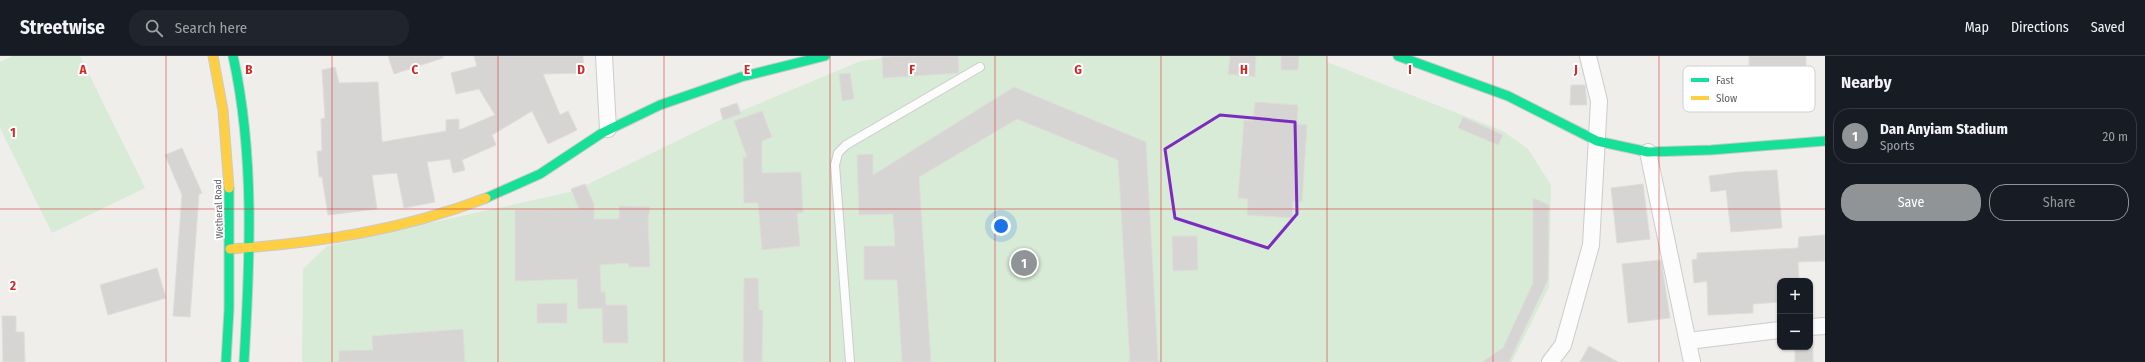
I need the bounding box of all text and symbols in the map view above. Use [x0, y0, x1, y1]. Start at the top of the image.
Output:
search box [129, 10, 409, 46]
text: Streetwise [20, 16, 105, 39]
icon: search [143, 17, 165, 39]
text: Search here [175, 19, 247, 37]
text: Map [1965, 19, 1989, 36]
text: Directions [2011, 19, 2069, 36]
text: Saved [2091, 19, 2125, 36]
text: A [78, 62, 87, 77]
text: B [245, 62, 253, 77]
text: C [412, 62, 419, 77]
text: D [577, 62, 585, 77]
text: E [744, 62, 750, 77]
text: F [909, 62, 915, 77]
text: G [1074, 62, 1082, 77]
text: H [1240, 62, 1248, 77]
text: I [1408, 62, 1412, 77]
text: J [1573, 62, 1578, 77]
legend [1683, 66, 1815, 112]
text: Nearby [1841, 72, 1892, 93]
text: Fast [1716, 74, 1734, 87]
text: Slow [1716, 92, 1737, 105]
text: Dan Anyiam Stadium [1880, 120, 2008, 138]
text: 1 [10, 125, 16, 140]
text: 1 [1852, 129, 1858, 144]
text: 20 m [2102, 129, 2128, 144]
text: Sports [1880, 138, 1915, 153]
street label: Wetheral Road [212, 179, 226, 239]
button: Save [1841, 184, 1981, 221]
button: Share [1989, 184, 2129, 221]
your location [991, 216, 1011, 236]
pin: 1 [1011, 248, 1037, 278]
text: 2 [9, 278, 16, 293]
map controls [1777, 278, 1813, 350]
button: + [1777, 278, 1813, 314]
button: − [1777, 314, 1813, 350]

